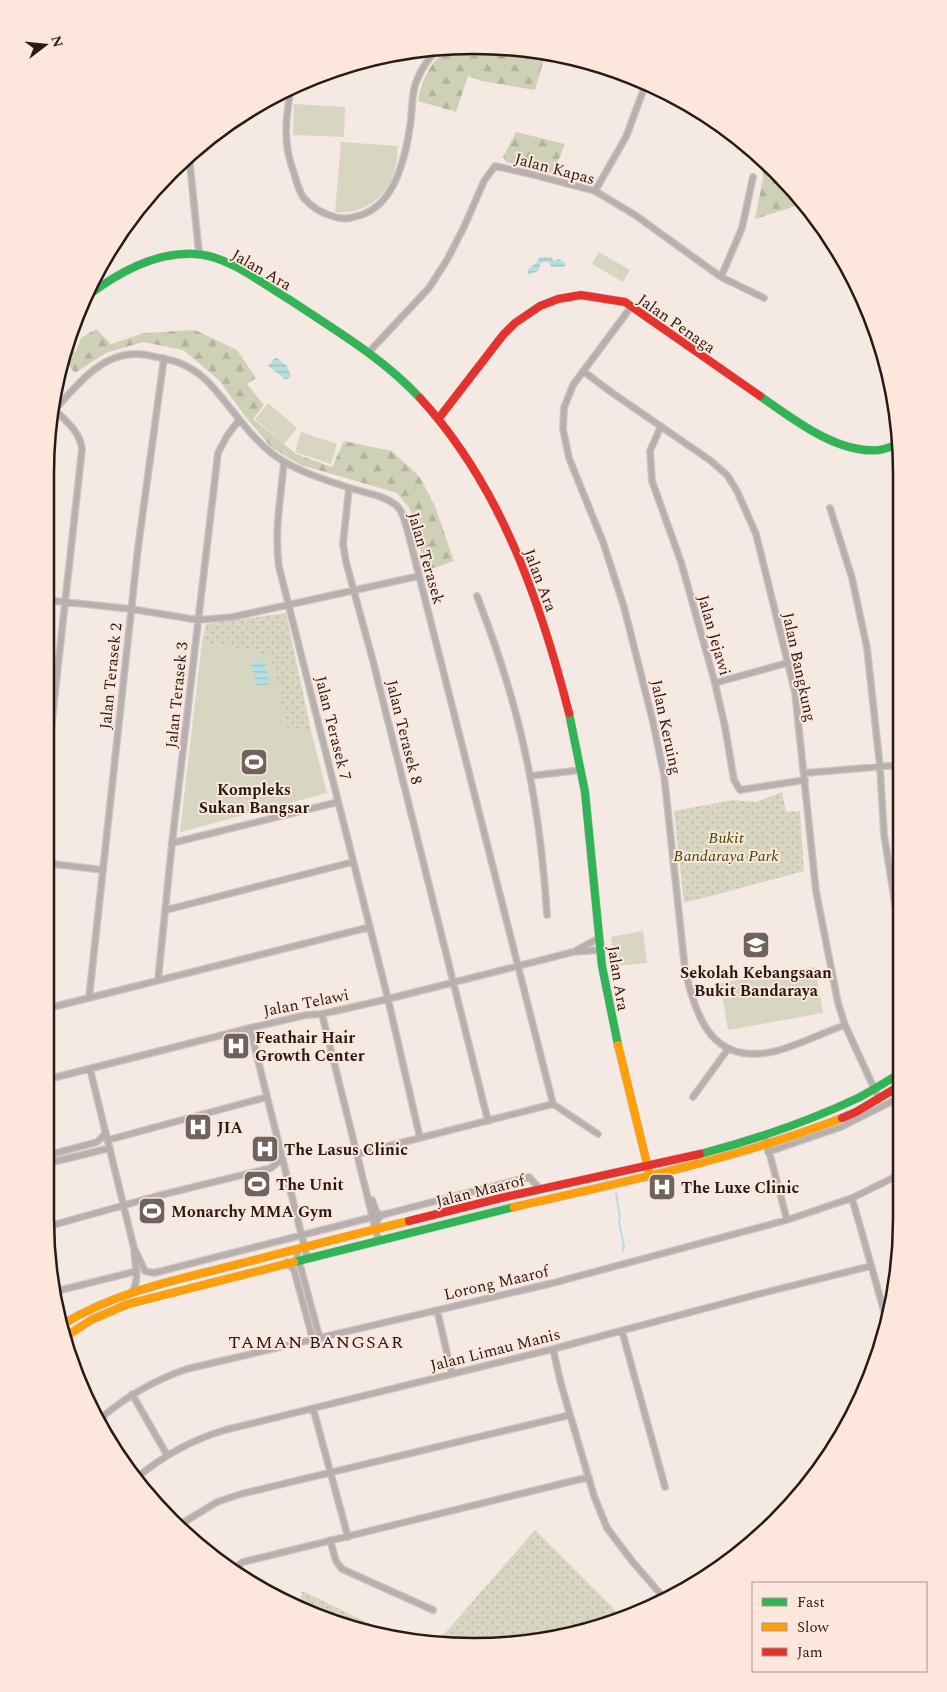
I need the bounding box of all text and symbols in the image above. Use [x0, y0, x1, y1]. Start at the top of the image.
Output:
north arrow [20, 20, 70, 70]
text: N [45, 33, 69, 50]
street label: Jalan Kapas [512, 147, 598, 191]
street label: Jalan Ara [227, 243, 296, 297]
street label: Jalan Penaga [633, 288, 720, 360]
street label: Jalan Terasek [401, 509, 451, 607]
street label: Jalan Ara [517, 545, 563, 615]
street label: Jalan Jejawi [691, 592, 737, 678]
street label: Jalan Bangkung [776, 610, 822, 724]
street label: Jalan Terasek 2 [93, 622, 129, 731]
street label: Jalan Terasek 3 [159, 641, 195, 750]
street label: Jalan Terasek 7 [308, 673, 358, 783]
street label: Jalan Terasek 8 [379, 677, 429, 787]
street label: Jalan Keruing [644, 677, 688, 777]
sports icon: Kompleks Sukan Bangsar [239, 747, 269, 777]
place label: Kompleks Sukan Bangsar [199, 778, 309, 820]
park label: Bukit Bandaraya Park [673, 826, 779, 868]
school or university icon: Sekolah Kebangsaan Bukit Bandaraya [741, 930, 771, 960]
street label: Jalan Ara [601, 944, 635, 1013]
place label: Sekolah Kebangsaan Bukit Bandaraya [680, 961, 832, 1003]
street label: Jalan Telawi [261, 983, 351, 1023]
place label: Feathair Hair Growth Center [255, 1026, 365, 1068]
hospital icon: Feathair Hair Growth Center [221, 1031, 251, 1061]
hospital icon: JIA [183, 1112, 213, 1142]
place label: JIA [217, 1116, 243, 1140]
hospital icon: The Lasus Clinic [250, 1134, 280, 1164]
place label: The Lasus Clinic [284, 1138, 408, 1162]
street label: Jalan Maarof [433, 1168, 529, 1214]
sports icon: The Unit [242, 1169, 272, 1199]
hospital icon: The Luxe Clinic [647, 1172, 677, 1202]
place label: The Unit [276, 1173, 344, 1197]
place label: The Luxe Clinic [681, 1176, 800, 1200]
sports icon: Monarchy MMA Gym [137, 1196, 167, 1226]
place label: Monarchy MMA Gym [171, 1200, 333, 1224]
street label: Lorong Maarof [441, 1259, 553, 1307]
street label: Jalan Limau Manis [428, 1322, 563, 1378]
district label: TAMAN BANGSAR [228, 1329, 404, 1356]
legend [752, 1582, 927, 1672]
text: Fast [797, 1591, 825, 1614]
text: Slow [797, 1616, 829, 1639]
text: Jam [797, 1641, 823, 1664]

